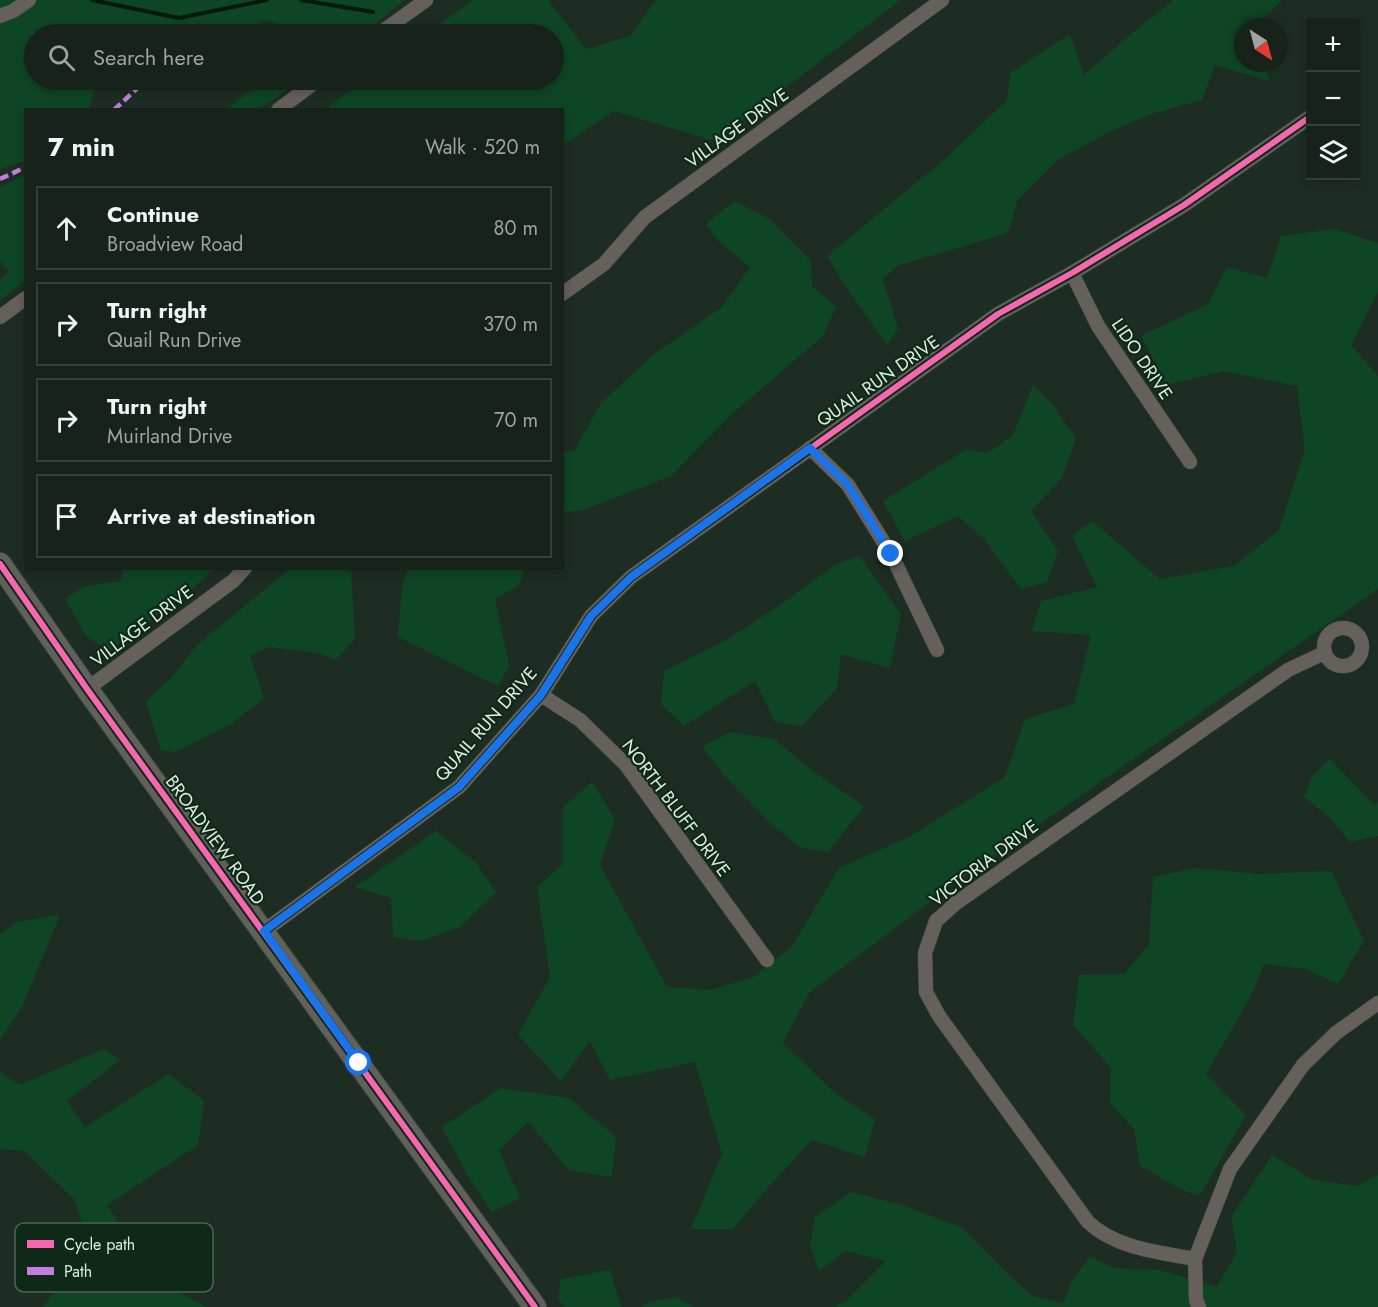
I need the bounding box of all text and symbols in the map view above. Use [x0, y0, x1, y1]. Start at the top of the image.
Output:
north arrow [1234, 18, 1288, 72]
map controls [1306, 18, 1360, 180]
button: + [1306, 18, 1360, 72]
search box [24, 24, 564, 90]
icon: search [45, 41, 78, 74]
text: Search here [93, 41, 204, 73]
button: − [1306, 72, 1360, 126]
street label: VILLAGE DRIVE [680, 82, 794, 174]
button: layers [1306, 126, 1360, 180]
text: 7 min [48, 128, 115, 166]
text: Walk · 520 m [425, 133, 540, 162]
text: Continue [107, 198, 199, 230]
icon: ahead [50, 212, 83, 245]
text: 80 m [493, 214, 538, 243]
text: Broadview Road [107, 230, 243, 259]
text: Turn right [107, 294, 207, 326]
icon: right [50, 308, 83, 341]
text: 370 m [483, 310, 538, 339]
street label: LIDO DRIVE [1105, 313, 1179, 405]
text: Quail Run Drive [107, 326, 241, 355]
street label: QUAIL RUN DRIVE [811, 329, 945, 433]
text: Turn right [107, 390, 207, 422]
icon: right [50, 404, 83, 437]
text: 70 m [494, 406, 538, 435]
text: Muirland Drive [107, 422, 232, 451]
icon: arrive [50, 500, 83, 533]
text: Arrive at destination [107, 500, 316, 532]
route end [877, 540, 903, 566]
street label: VILLAGE DRIVE [85, 579, 199, 673]
street label: QUAIL RUN DRIVE [429, 661, 543, 787]
street label: NORTH BLUFF DRIVE [616, 734, 736, 882]
street label: BROADVIEW ROAD [159, 770, 271, 910]
street label: VICTORIA DRIVE [924, 813, 1044, 913]
route start [345, 1049, 371, 1075]
legend [15, 1223, 213, 1292]
text: Cycle path [64, 1233, 135, 1256]
text: Path [64, 1260, 92, 1283]

